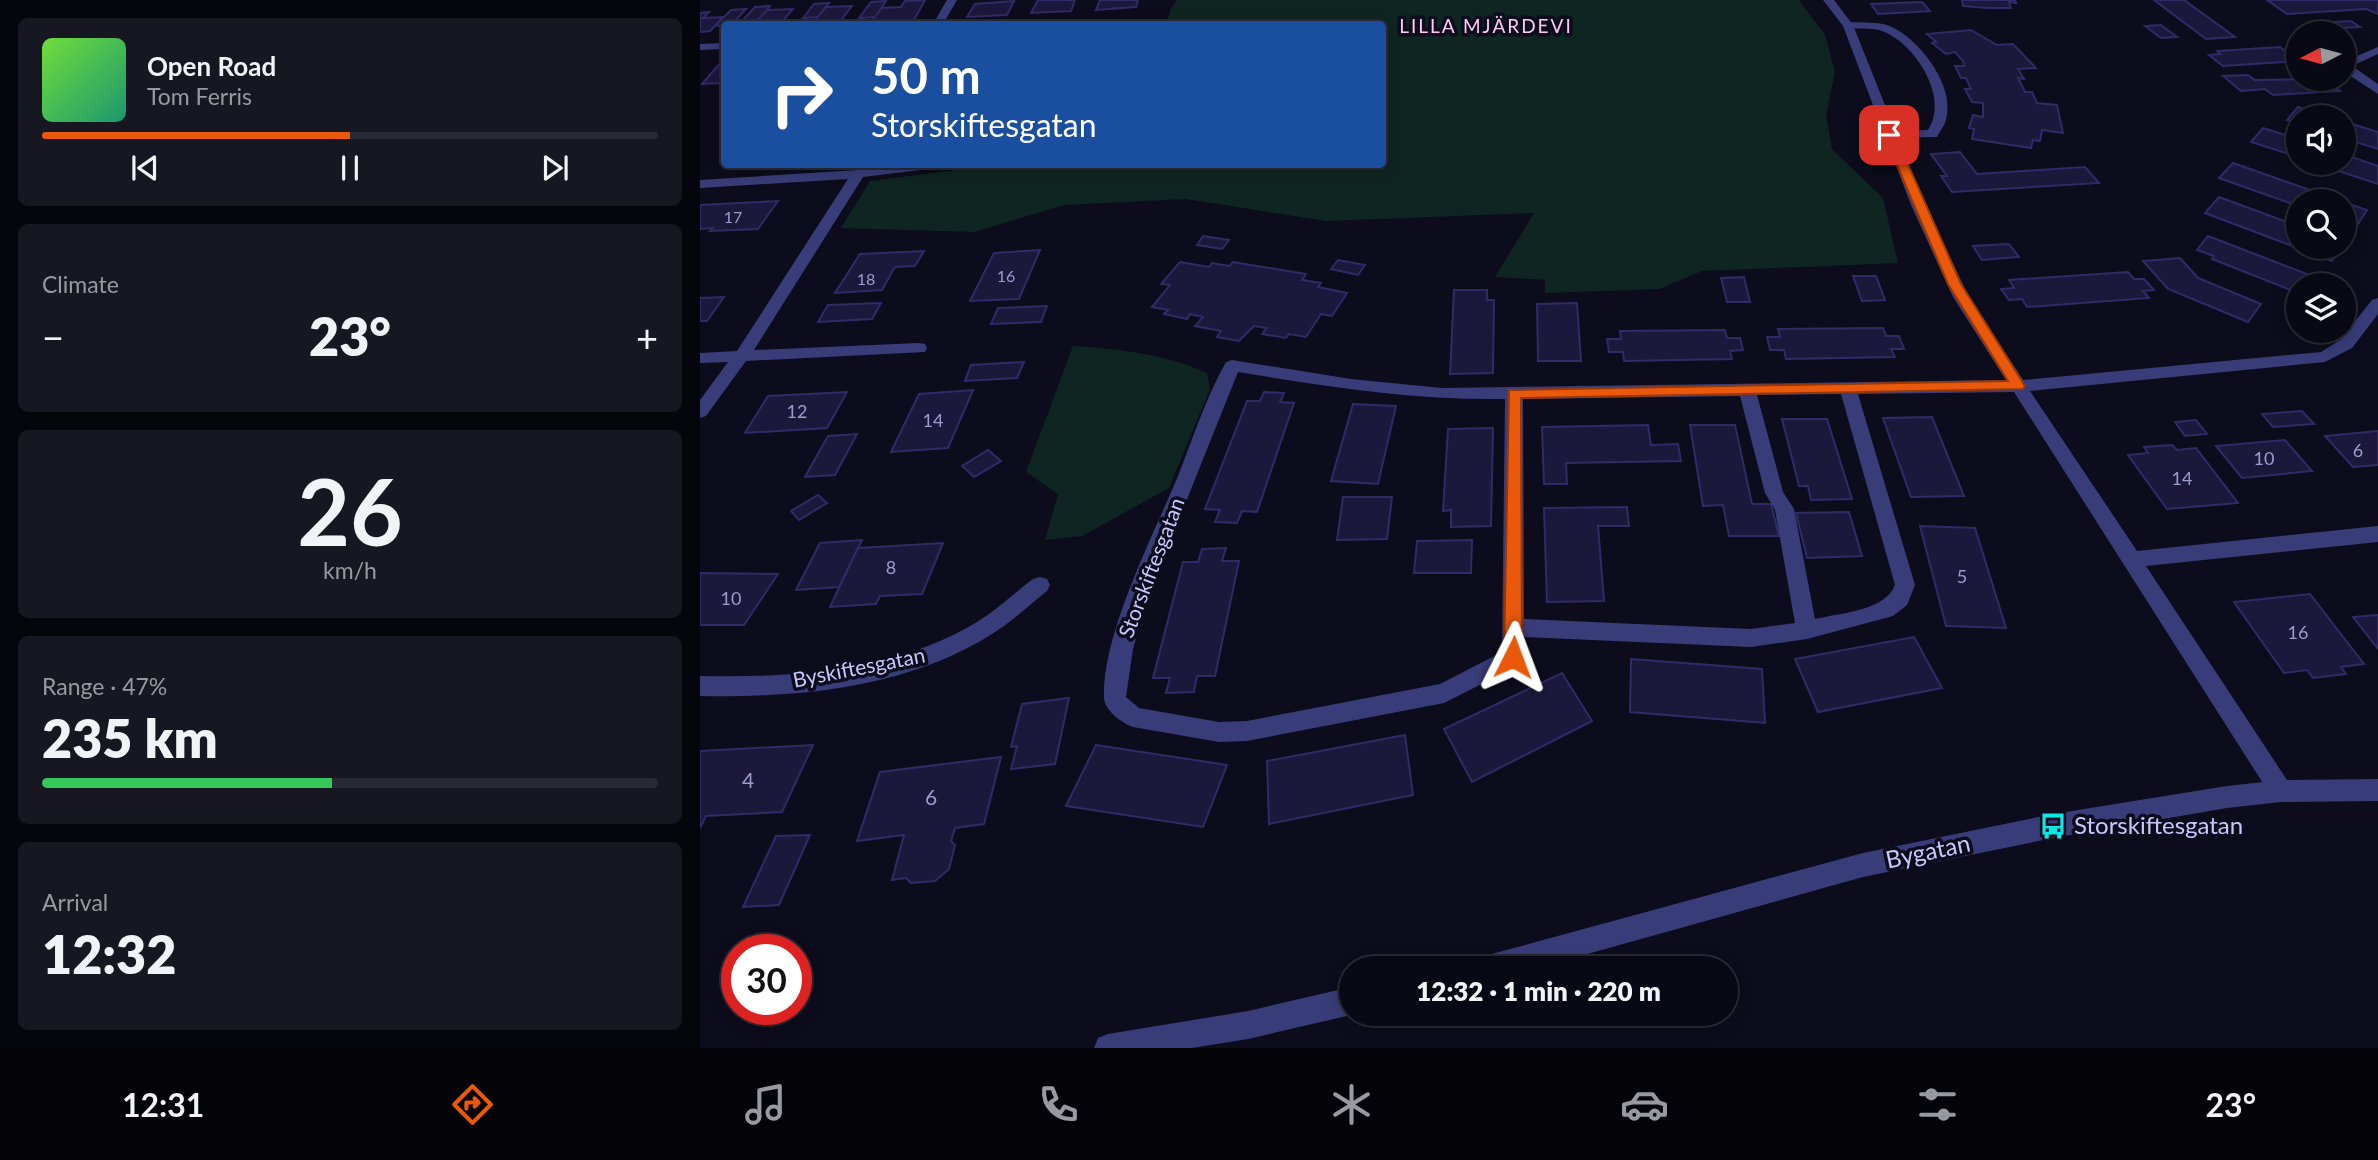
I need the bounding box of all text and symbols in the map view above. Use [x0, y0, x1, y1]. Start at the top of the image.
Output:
district label: LILLA MJÄRDEVI [1399, 14, 1573, 37]
north arrow [2286, 21, 2356, 91]
map controls [2286, 21, 2356, 343]
text: 50 m [871, 46, 981, 104]
icon: right [756, 49, 847, 140]
text: Open Road [147, 50, 276, 82]
text: Tom Ferris [147, 82, 252, 110]
text: Storskiftesgatan [871, 105, 1097, 144]
pin [1859, 105, 1919, 165]
button: sound [2286, 105, 2356, 175]
icon: arrive [1870, 116, 1908, 154]
icon: previous [126, 149, 164, 187]
icon: pause [331, 149, 369, 187]
icon: next [536, 149, 574, 187]
button: search [2286, 189, 2356, 259]
house number: 17 [724, 207, 742, 226]
house number: 16 [997, 266, 1015, 285]
house number: 18 [857, 269, 875, 288]
text: Climate [42, 270, 119, 298]
button: layers [2286, 273, 2356, 343]
text: 23° [309, 305, 391, 367]
text: − [42, 314, 64, 360]
text: + [636, 314, 658, 360]
house number: 12 [787, 400, 807, 422]
house number: 14 [923, 409, 943, 431]
house number: 6 [2353, 439, 2363, 461]
house number: 10 [2254, 447, 2274, 469]
text: 26 [297, 456, 403, 565]
house number: 14 [2172, 467, 2192, 489]
street label: Storskiftesgatan [1112, 494, 1189, 641]
text: km/h [323, 556, 377, 584]
house number: 8 [886, 556, 896, 578]
house number: 5 [1957, 565, 1967, 587]
house number: 10 [721, 587, 741, 609]
position arrow [1476, 620, 1550, 694]
house number: 16 [2288, 621, 2308, 643]
street label: Byskiftesgatan [791, 641, 927, 692]
text: Range · 47% [42, 672, 167, 700]
text: 235 km [42, 707, 218, 769]
house number: 4 [742, 767, 754, 792]
house number: 6 [925, 784, 937, 809]
place label: Storskiftesgatan [2074, 810, 2243, 839]
bus stop icon: Storskiftesgatan [2038, 811, 2068, 841]
street label: Bygatan [1883, 827, 1973, 874]
text: Arrival [42, 888, 108, 916]
text: 12:32 [42, 923, 176, 985]
speed limit sign: 30 [721, 934, 812, 1025]
text: 12:32 · 1 min · 220 m [1416, 975, 1661, 1007]
icon: directions [448, 1080, 497, 1129]
icon: music [741, 1080, 790, 1129]
icon: phone [1034, 1080, 1083, 1129]
icon: climate [1327, 1080, 1376, 1129]
icon: car [1620, 1080, 1669, 1129]
icon: filters [1913, 1080, 1962, 1129]
text: 12:31 [122, 1085, 204, 1124]
text: 23° [2206, 1085, 2256, 1124]

